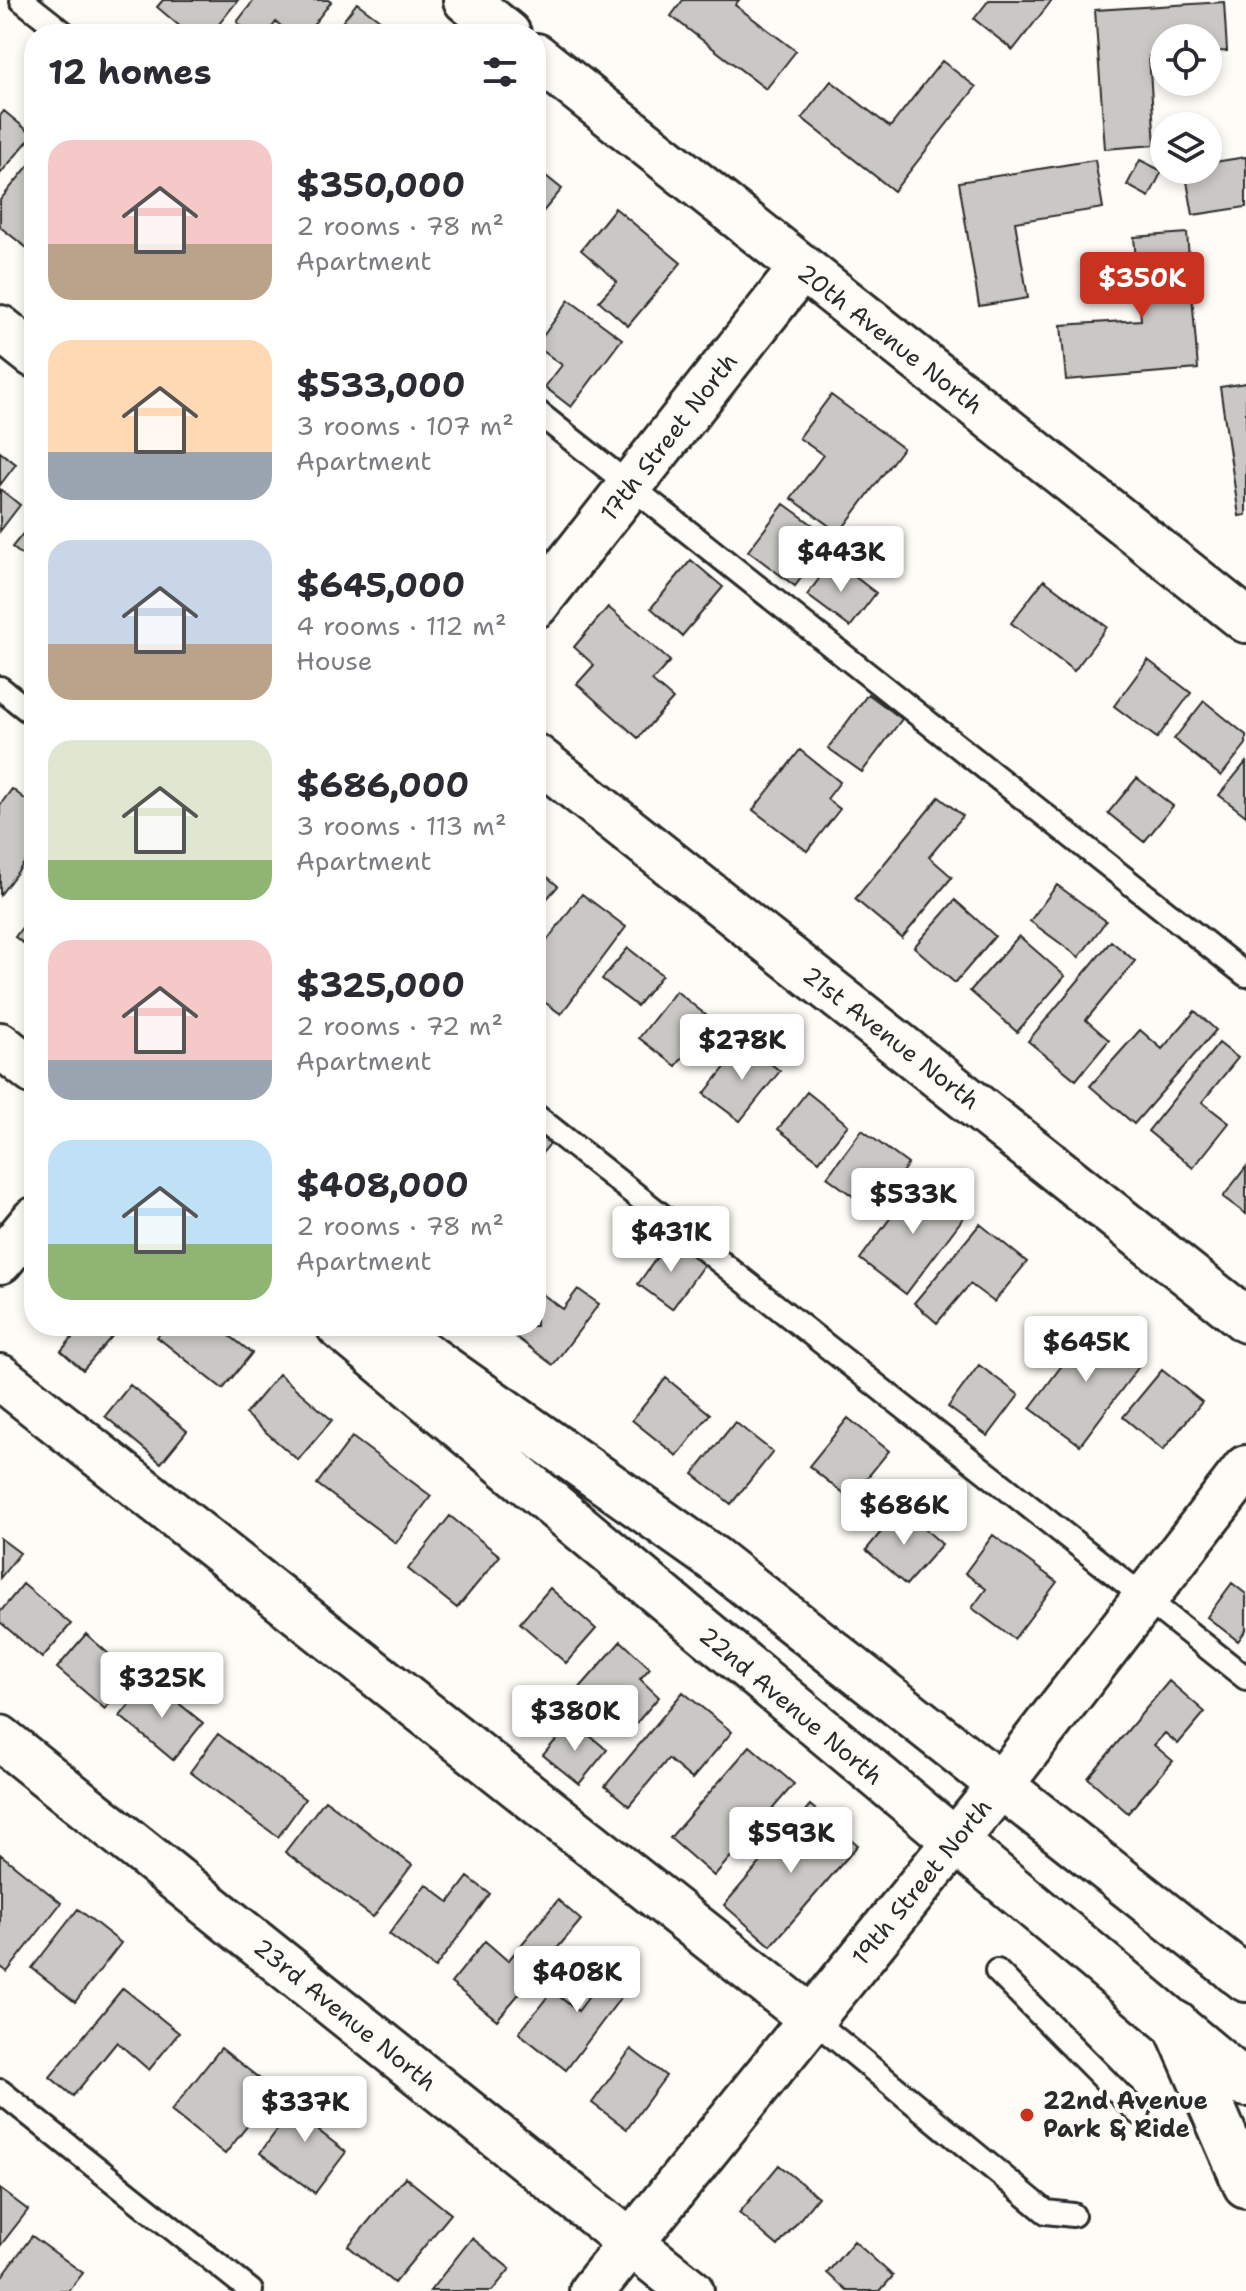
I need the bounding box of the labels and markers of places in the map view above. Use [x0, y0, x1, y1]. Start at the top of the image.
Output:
pin: $350K [1086, 252, 1198, 320]
pin: $443K [785, 526, 897, 594]
pin: $278K [686, 1014, 798, 1082]
pin: $533K [857, 1168, 969, 1236]
pin: $431K [615, 1206, 727, 1274]
pin: $645K [1030, 1316, 1142, 1384]
pin: $686K [848, 1479, 960, 1547]
pin: $325K [106, 1652, 218, 1720]
pin: $380K [519, 1685, 631, 1753]
pin: $593K [735, 1807, 847, 1875]
pin: $408K [521, 1946, 633, 2014]
pin: $337K [249, 2076, 361, 2144]
place label: 22nd Avenue Park & Ride [1043, 2085, 1208, 2145]
marker: 22nd Avenue Park & Ride [1018, 2106, 1036, 2124]

